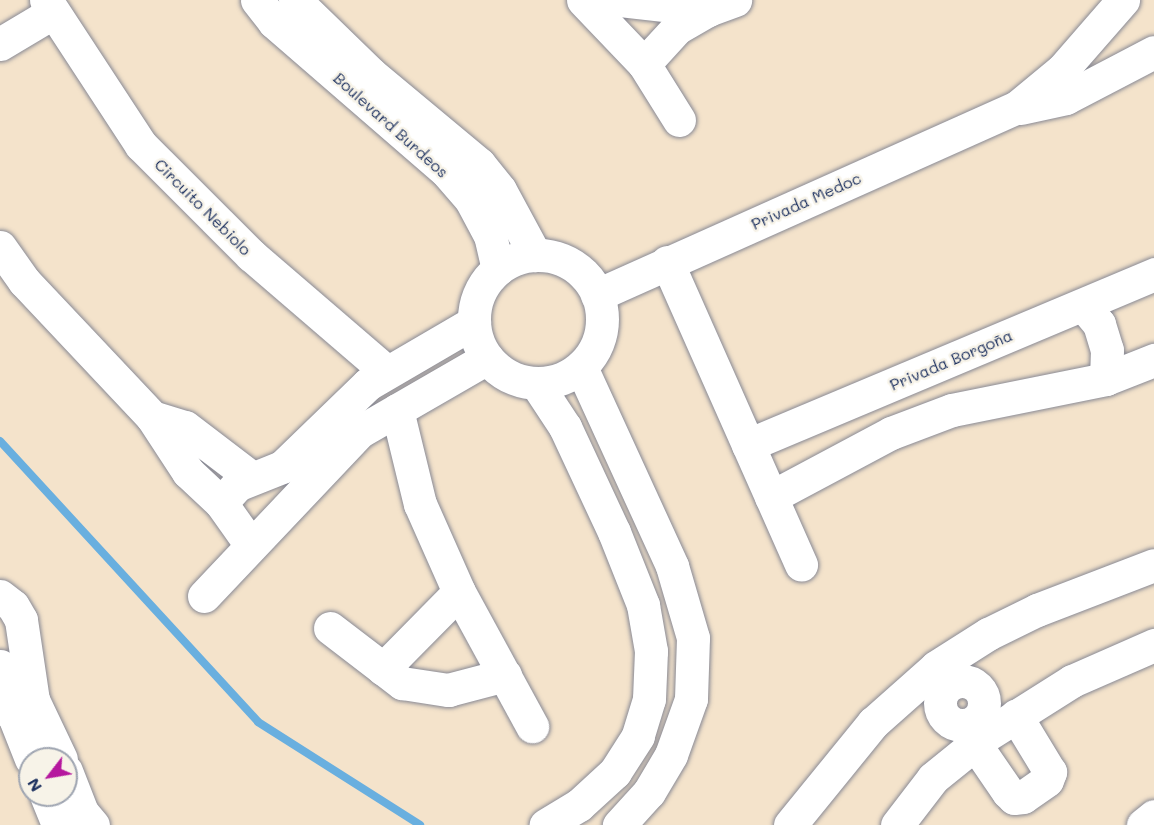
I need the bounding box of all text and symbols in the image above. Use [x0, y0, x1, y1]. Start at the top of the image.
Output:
street label: Boulevard Burdeos [330, 68, 452, 182]
street label: Circuito Nebiolo [151, 155, 255, 259]
street label: Privada Medoc [748, 168, 864, 234]
street label: Privada Borgoña [887, 325, 1015, 395]
north arrow [18, 747, 78, 807]
text: N [22, 775, 46, 796]

